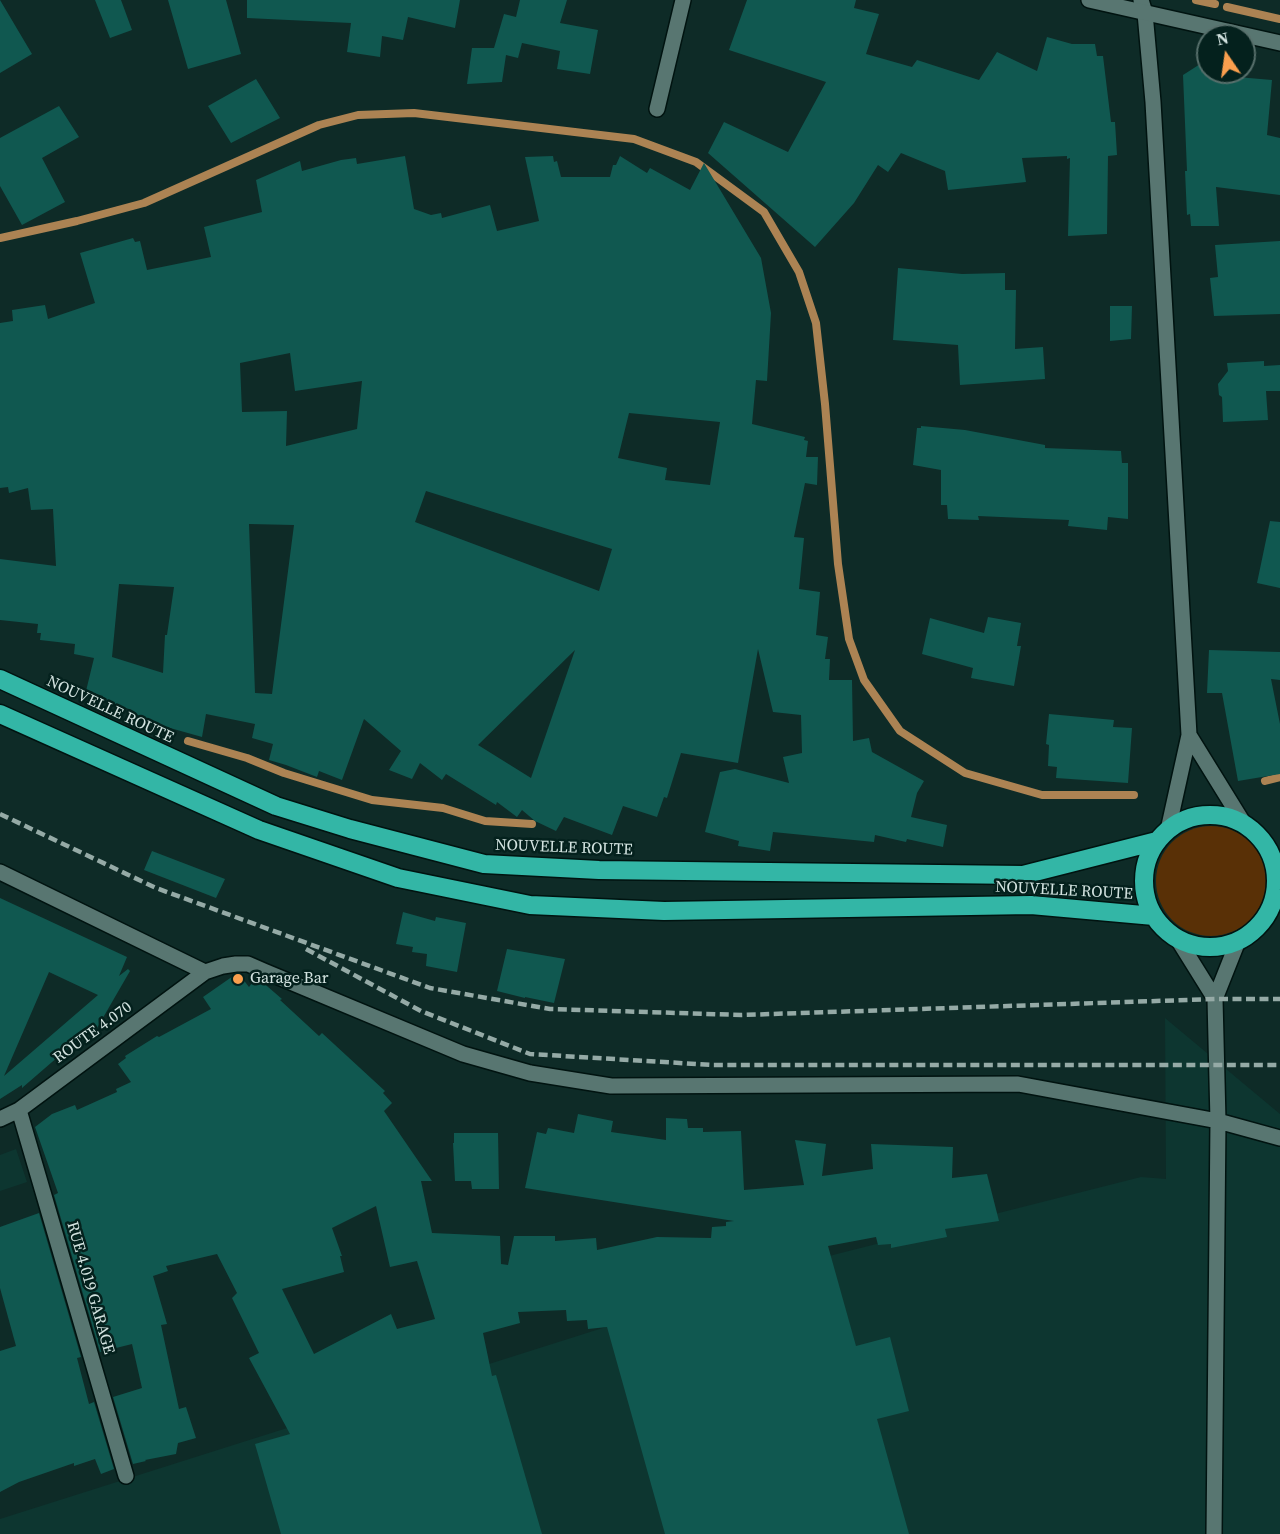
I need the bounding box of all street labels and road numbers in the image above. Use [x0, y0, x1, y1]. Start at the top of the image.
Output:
street label: NOUVELLE ROUTE [43, 672, 177, 748]
street label: NOUVELLE ROUTE [495, 836, 633, 860]
street label: NOUVELLE ROUTE [995, 878, 1133, 904]
street label: ROUTE 4.070 [50, 998, 136, 1068]
street label: RUE 4.019 GARAGE [62, 1219, 118, 1357]

